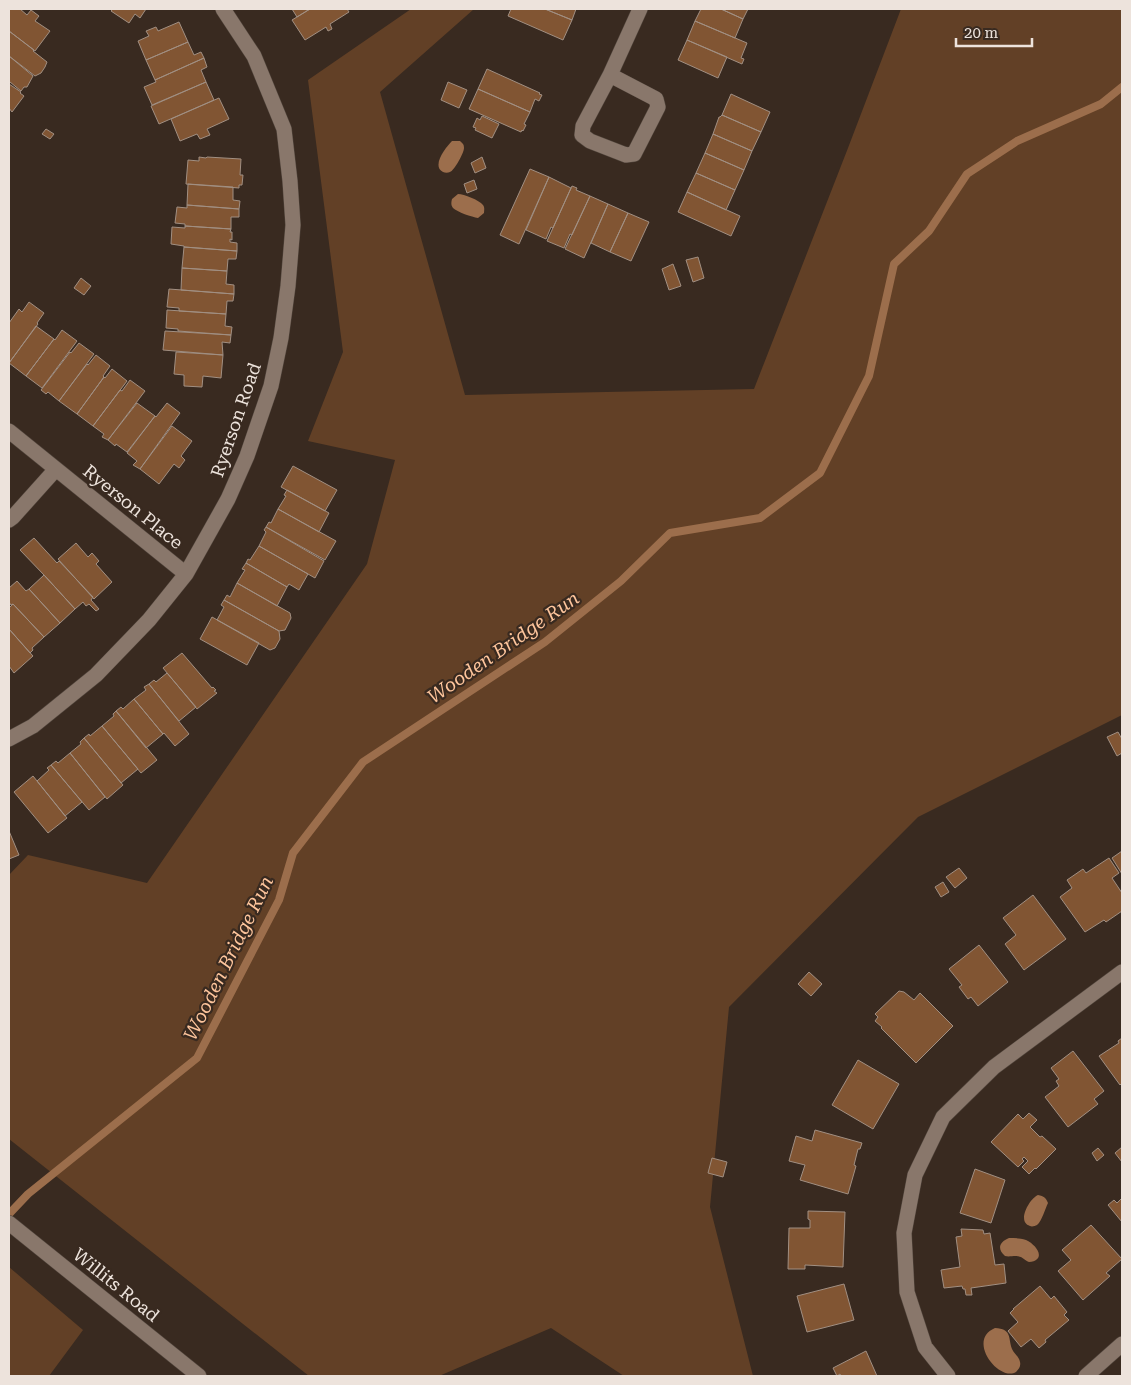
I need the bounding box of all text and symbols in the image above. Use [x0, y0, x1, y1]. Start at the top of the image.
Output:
scale bar [956, 15, 1032, 47]
text: 20 m [964, 24, 999, 42]
street label: Ryerson Road [206, 359, 265, 480]
street label: Ryerson Place [79, 460, 187, 553]
water label: Wooden Bridge Run [423, 586, 584, 708]
water label: Wooden Bridge Run [179, 872, 278, 1044]
street label: Willits Road [69, 1243, 164, 1326]

